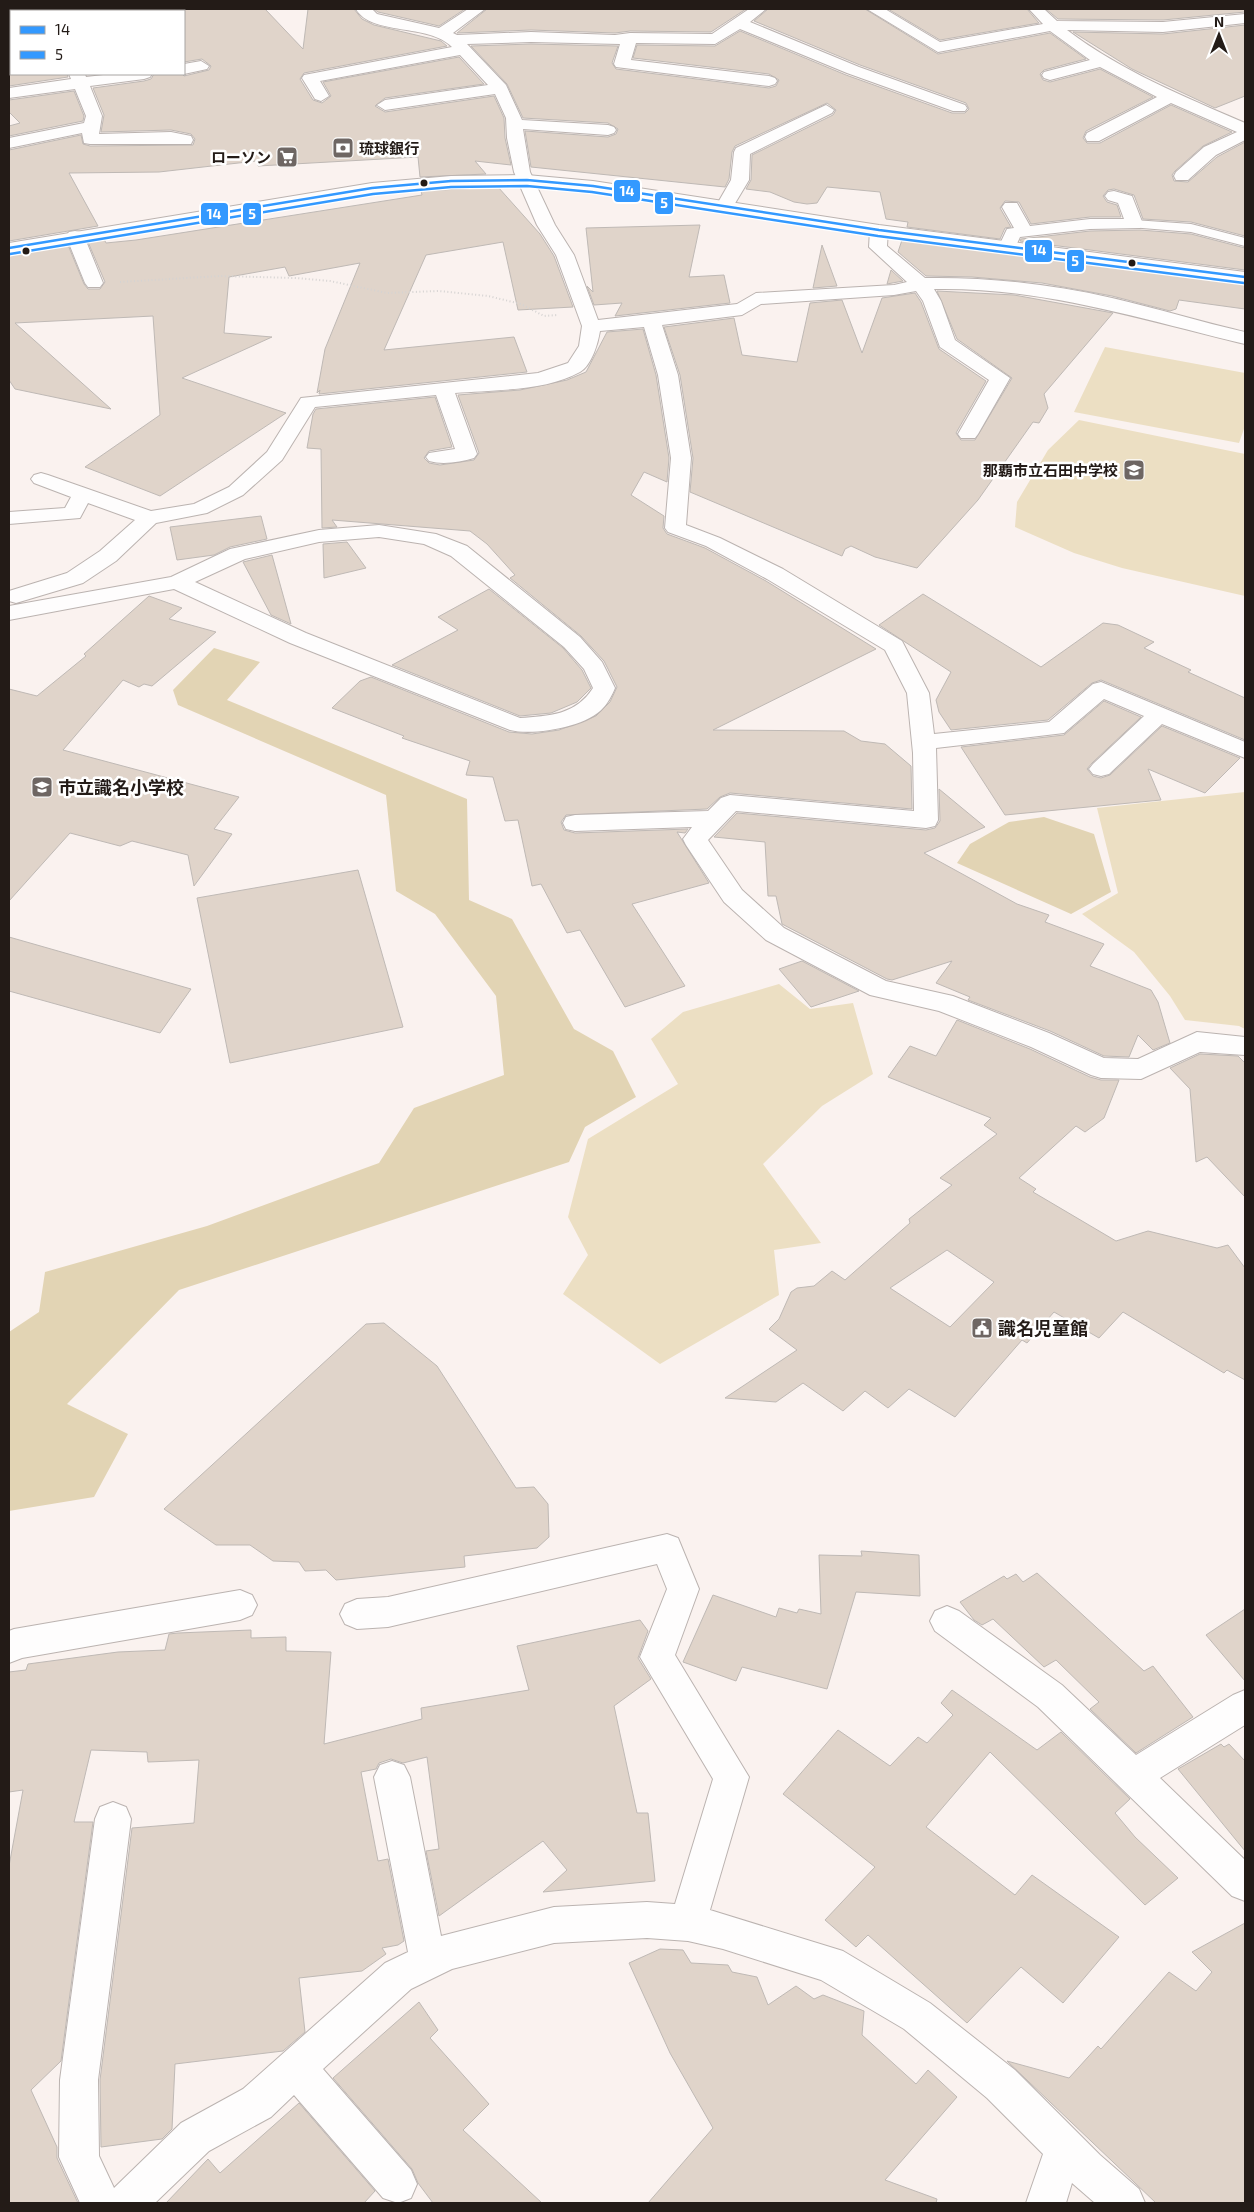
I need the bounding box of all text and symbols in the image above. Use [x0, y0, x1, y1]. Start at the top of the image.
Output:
legend [10, 10, 185, 75]
north arrow [1194, 10, 1244, 60]
text: N [1214, 13, 1224, 30]
text: 14 [55, 20, 70, 38]
text: 5 [55, 45, 63, 63]
bank icon: 琉球銀行 [331, 136, 355, 160]
place label: 琉球銀行 [359, 139, 419, 157]
supermarket icon: ローソン [275, 145, 299, 169]
place label: ローソン [211, 148, 271, 166]
unlabelled marker [419, 178, 429, 188]
line badge: 14 [613, 179, 641, 203]
text: 14 [620, 182, 635, 199]
line badge: 5 [654, 191, 674, 215]
text: 5 [660, 194, 668, 211]
line badge: 14 [200, 202, 229, 226]
line badge: 5 [242, 202, 262, 226]
text: 14 [207, 205, 222, 222]
text: 5 [248, 205, 256, 222]
line badge: 14 [1024, 239, 1053, 263]
text: 14 [1032, 241, 1047, 258]
unlabelled marker [21, 246, 31, 256]
line badge: 5 [1066, 249, 1085, 273]
text: 5 [1071, 252, 1079, 269]
unlabelled marker [1127, 258, 1137, 268]
school or university icon: 那覇市立石田中学校 [1122, 458, 1146, 482]
place label: 那覇市立石田中学校 [983, 461, 1118, 479]
school or university icon: 市立識名小学校 [30, 775, 54, 799]
place label: 市立識名小学校 [58, 776, 184, 798]
public building icon: 識名児童館 [970, 1316, 994, 1340]
place label: 識名児童館 [998, 1317, 1088, 1339]

